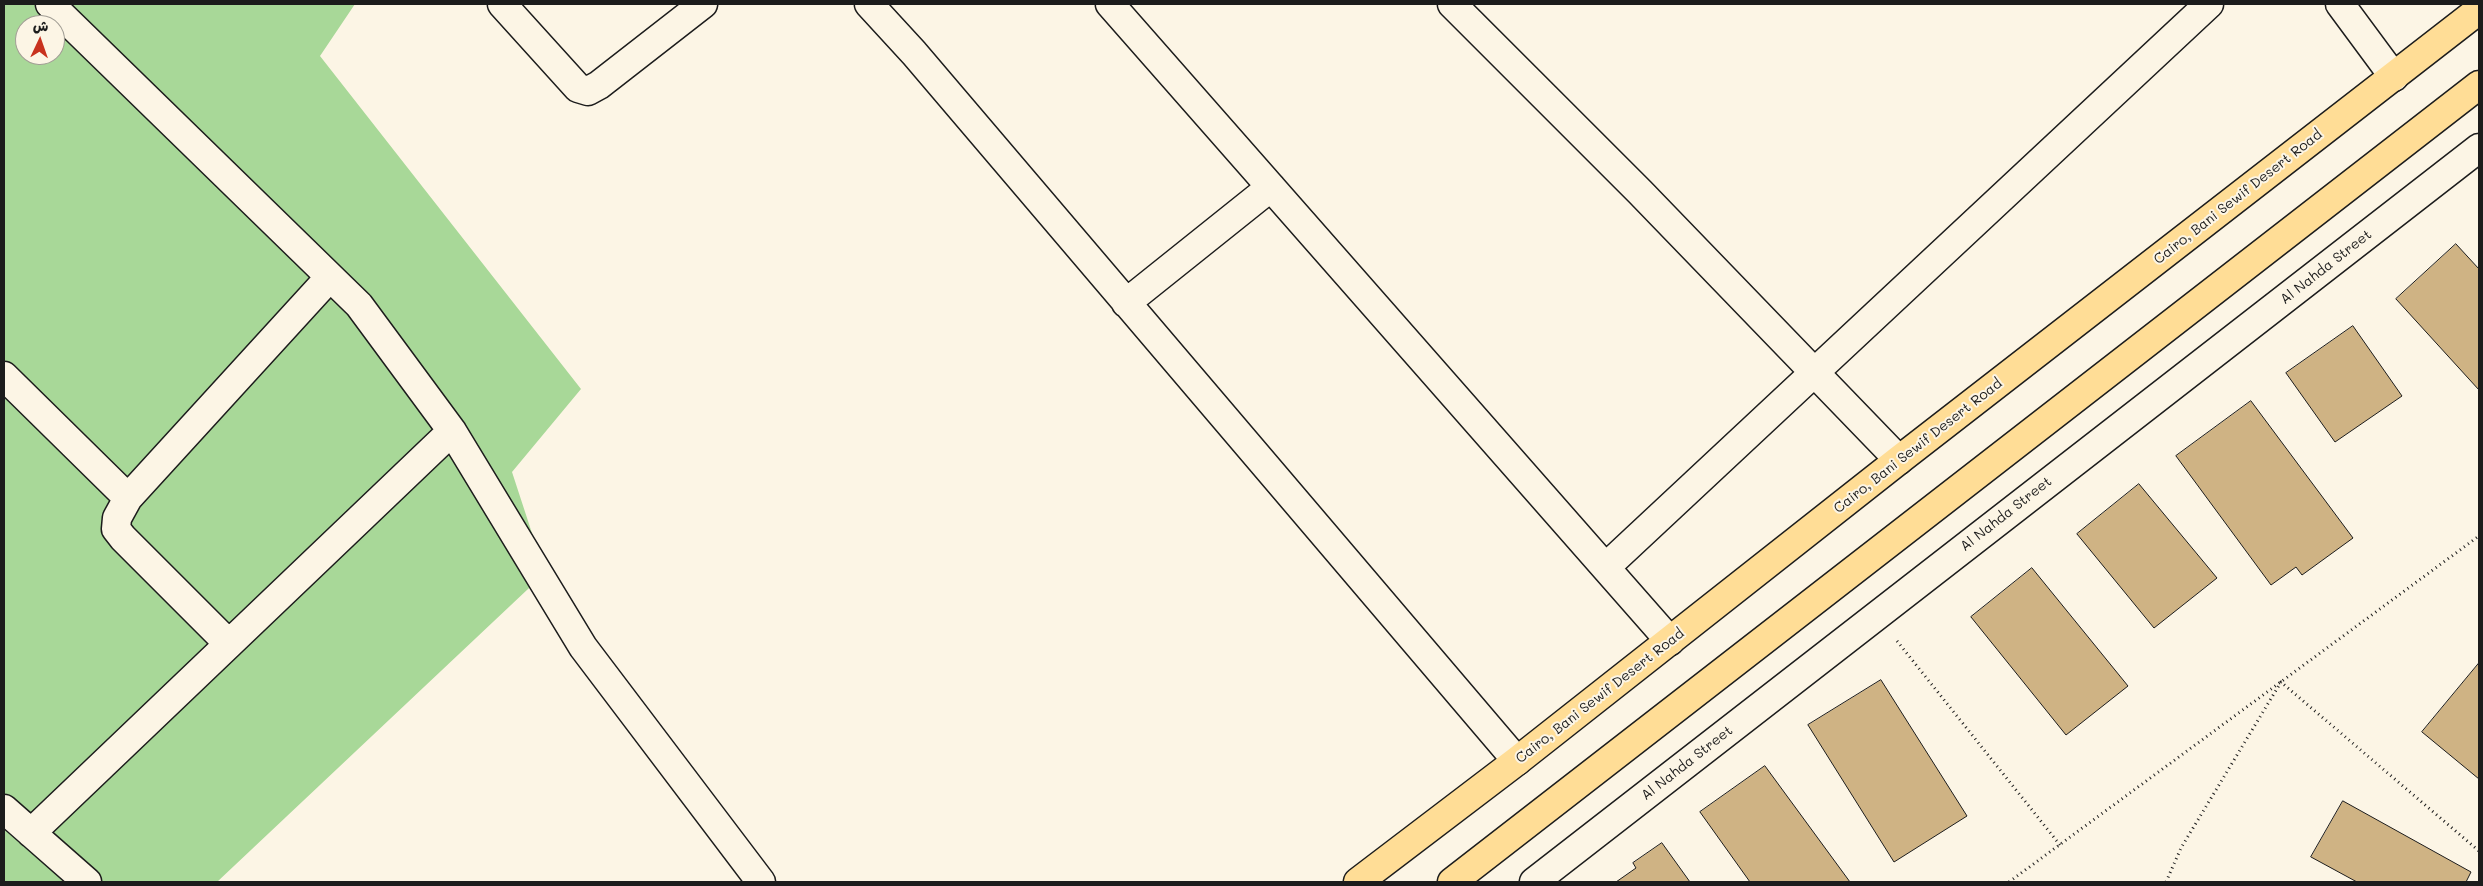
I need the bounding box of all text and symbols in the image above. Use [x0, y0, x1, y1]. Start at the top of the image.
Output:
north arrow [15, 15, 65, 65]
text: ش [33, 16, 49, 35]
street label: Cairo, Bani Sewif Desert Road [2151, 126, 2325, 268]
street label: Al Nahda Street [2277, 226, 2375, 308]
street label: Cairo, Bani Sewif Desert Road [1831, 375, 2005, 517]
street label: Al Nahda Street [1957, 473, 2055, 555]
street label: Cairo, Bani Sewif Desert Road [1513, 625, 1687, 767]
street label: Al Nahda Street [1638, 722, 1736, 804]

